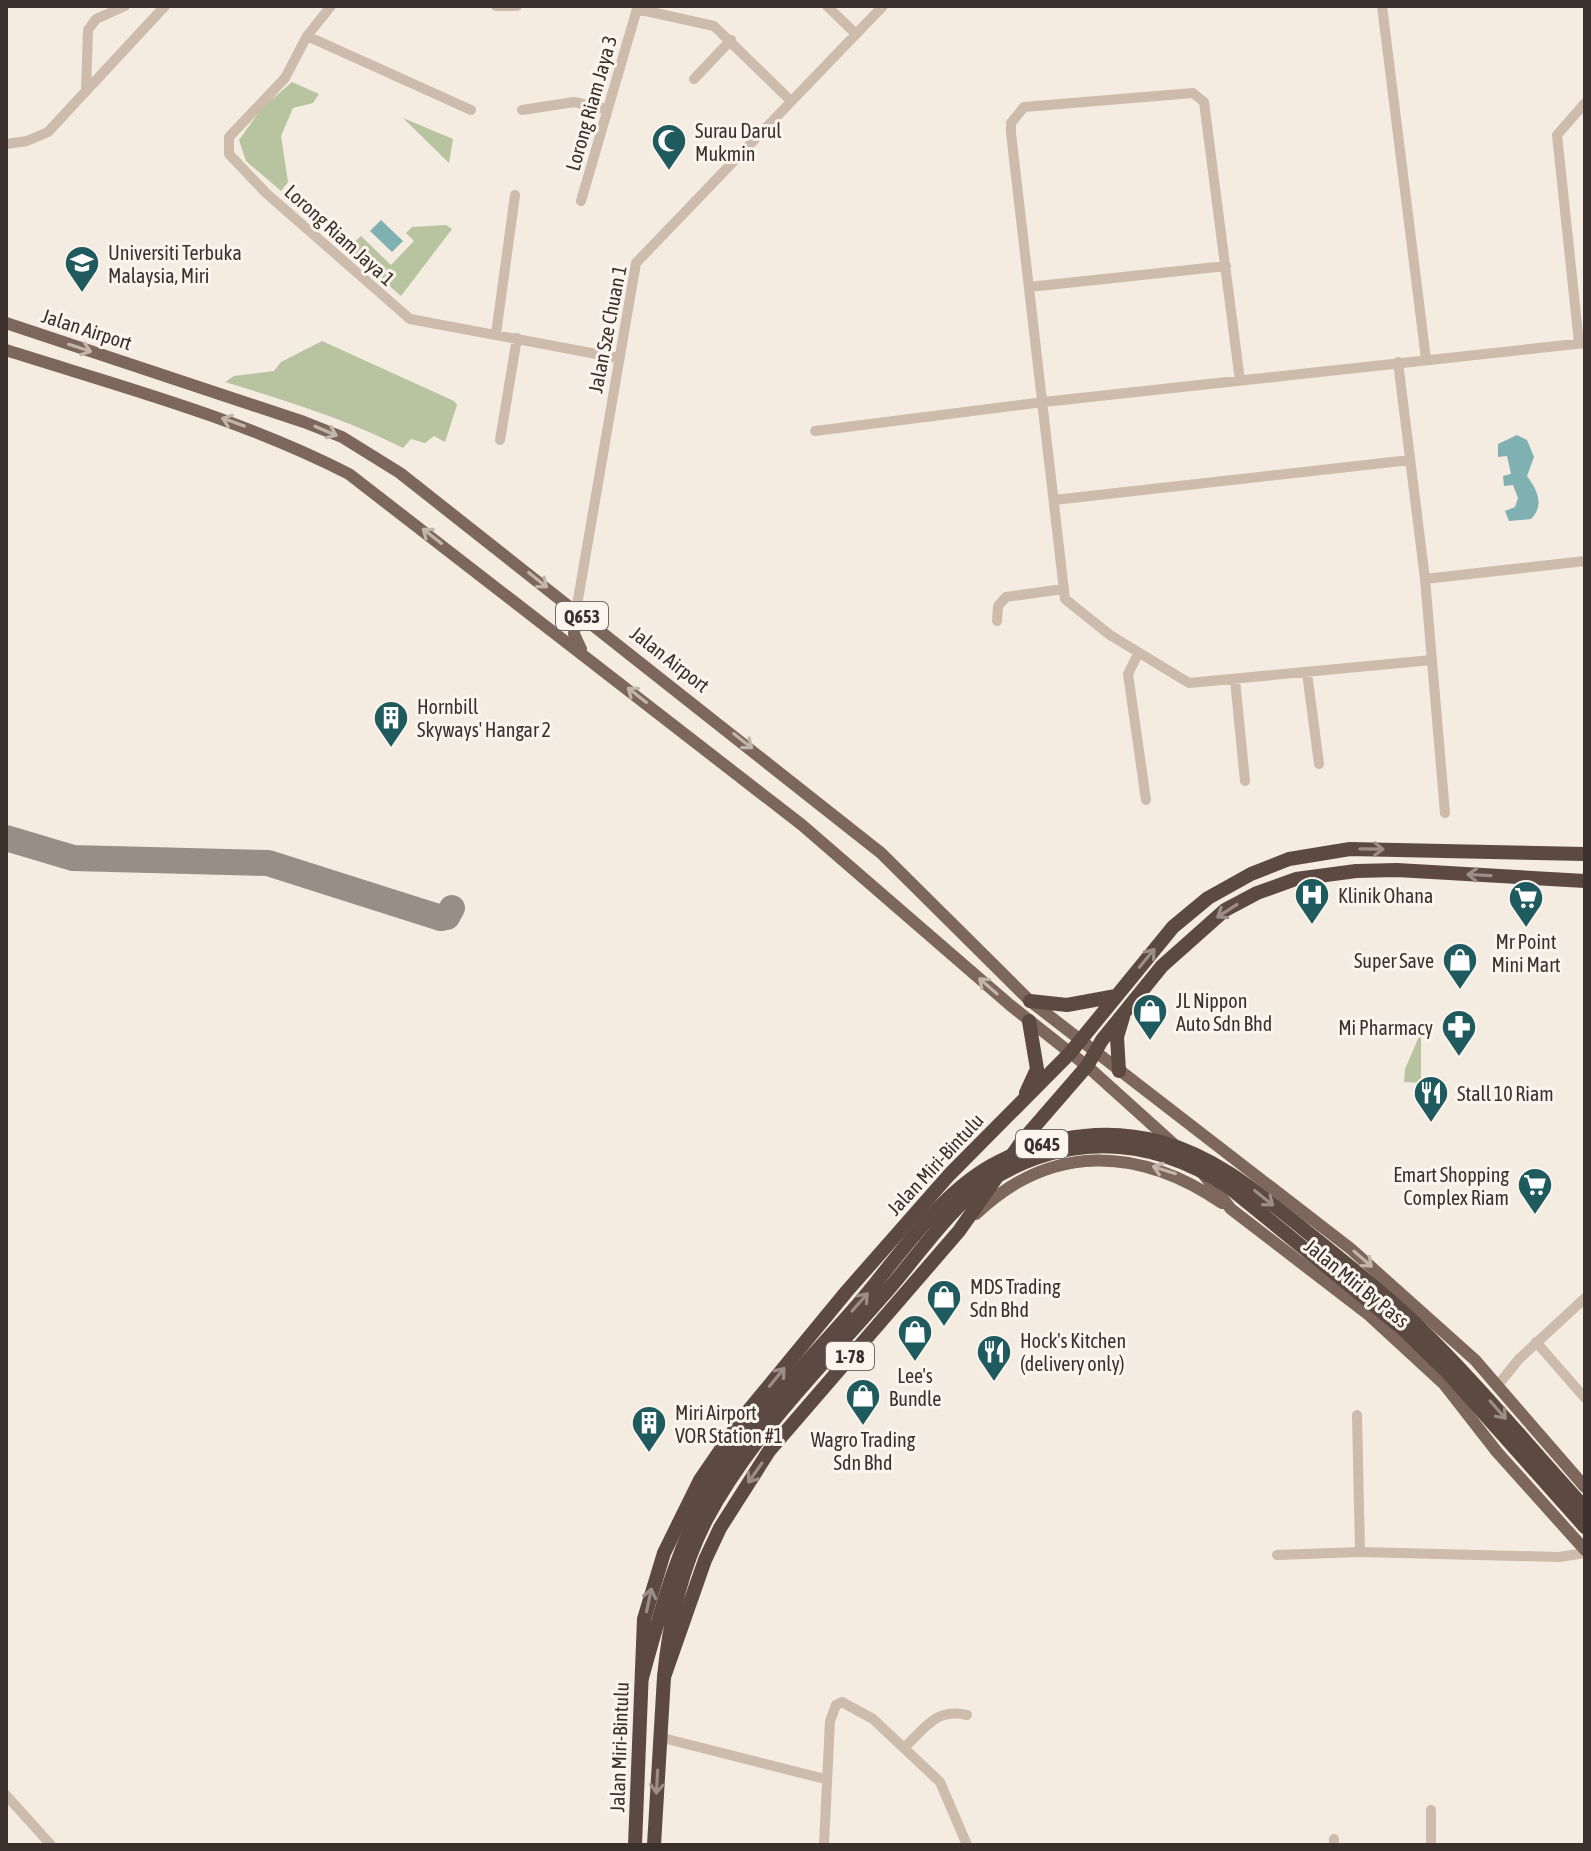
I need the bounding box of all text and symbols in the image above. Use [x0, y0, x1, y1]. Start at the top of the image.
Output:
street label: Lorong Riam Jaya 3 [561, 33, 621, 173]
place label: Surau Darul Mukmin [695, 119, 782, 165]
mosque icon: Surau Darul Mukmin [650, 122, 688, 172]
street label: Lorong Riam Jaya 1 [280, 180, 400, 290]
place label: Universiti Terbuka Malaysia, Miri [108, 241, 242, 287]
school or university icon: Universiti Terbuka Malaysia, Miri [63, 244, 101, 294]
street label: Jalan Sze Chuan 1 [583, 263, 631, 395]
street label: Jalan Airport [39, 304, 135, 354]
one-way arrow [67, 342, 92, 356]
one-way arrow [221, 414, 246, 429]
one-way arrow [313, 424, 338, 439]
one-way arrow [422, 527, 443, 544]
one-way arrow [527, 571, 548, 588]
road number: Q653 [556, 602, 608, 630]
street label: Jalan Airport [626, 621, 714, 697]
one-way arrow [627, 687, 648, 704]
place label: Hornbill Skyways' Hangar 2 [417, 695, 551, 741]
building icon: Hornbill Skyways' Hangar 2 [372, 699, 410, 749]
one-way arrow [732, 732, 753, 749]
one-way arrow [1358, 842, 1385, 857]
one-way arrow [1466, 867, 1493, 882]
hospital icon: Klinik Ohana [1293, 876, 1331, 926]
supermarket icon: Mr Point Mini Mart [1507, 879, 1545, 929]
place label: Klinik Ohana [1338, 884, 1433, 907]
one-way arrow [1216, 903, 1239, 919]
place label: Mr Point Mini Mart [1491, 930, 1561, 976]
shop icon: Super Save [1441, 941, 1479, 991]
one-way arrow [1138, 948, 1156, 969]
place label: Super Save [1354, 949, 1434, 972]
one-way arrow [978, 977, 998, 995]
place label: JL Nippon Auto Sdn Bhd [1176, 989, 1272, 1035]
shop icon: JL Nippon Auto Sdn Bhd [1131, 992, 1169, 1042]
pharmacy icon: Mi Pharmacy [1440, 1008, 1478, 1058]
place label: Mi Pharmacy [1338, 1016, 1433, 1039]
restaurant icon: Stall 10 Riam [1412, 1074, 1450, 1124]
place label: Stall 10 Riam [1457, 1082, 1554, 1105]
street label: Jalan Miri-Bintulu [882, 1108, 988, 1220]
road number: Q645 [1016, 1130, 1068, 1158]
one-way arrow [1151, 1162, 1177, 1177]
place label: Emart Shopping Complex Riam [1393, 1163, 1509, 1209]
supermarket icon: Emart Shopping Complex Riam [1516, 1166, 1554, 1216]
one-way arrow [1253, 1189, 1274, 1206]
street label: Jalan Miri By Pass [1300, 1234, 1414, 1332]
one-way arrow [1352, 1250, 1372, 1268]
place label: MDS Trading Sdn Bhd [970, 1275, 1061, 1321]
shop icon: MDS Trading Sdn Bhd [925, 1278, 963, 1328]
one-way arrow [851, 1292, 869, 1312]
shop icon: Lee's Bundle [896, 1313, 934, 1363]
place label: Hock's Kitchen (delivery only) [1020, 1329, 1126, 1375]
restaurant icon: Hock's Kitchen (delivery only) [975, 1333, 1013, 1383]
road number: 1-78 [826, 1342, 874, 1370]
place label: Lee's Bundle [889, 1364, 941, 1410]
one-way arrow [768, 1367, 786, 1387]
shop icon: Wagro Trading Sdn Bhd [844, 1377, 882, 1427]
one-way arrow [1489, 1399, 1507, 1419]
place label: Miri Airport VOR Station #1 [675, 1401, 783, 1447]
building icon: Miri Airport VOR Station #1 [630, 1404, 668, 1454]
place label: Wagro Trading Sdn Bhd [811, 1428, 916, 1474]
one-way arrow [747, 1461, 763, 1483]
one-way arrow [642, 1587, 657, 1613]
street label: Jalan Miri-Bintulu [605, 1681, 633, 1813]
one-way arrow [649, 1768, 664, 1795]

